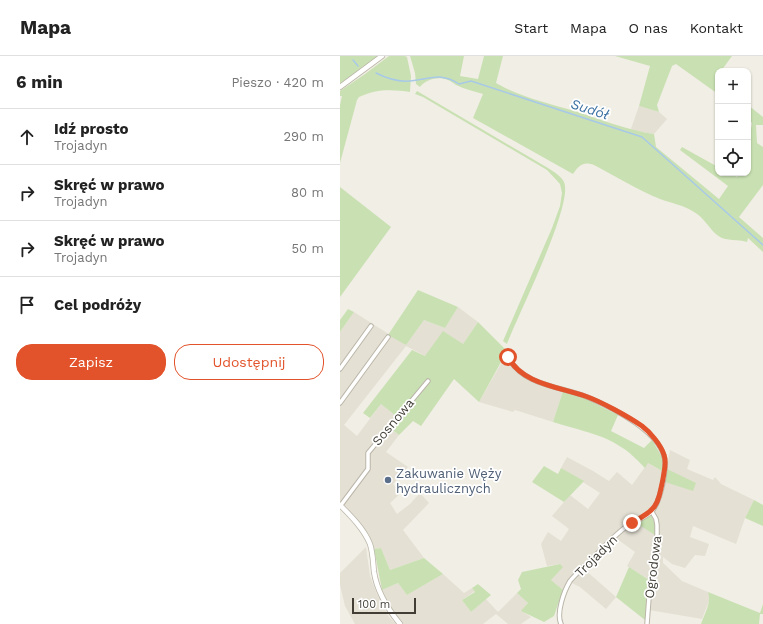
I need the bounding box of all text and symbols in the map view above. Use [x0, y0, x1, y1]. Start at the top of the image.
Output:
text: Mapa [20, 16, 71, 39]
text: Start [514, 20, 548, 36]
text: Mapa [570, 20, 607, 36]
text: O nas [629, 20, 668, 36]
text: Kontakt [690, 20, 743, 36]
map controls [715, 68, 751, 176]
button: + [715, 68, 751, 104]
text: 6 min [16, 72, 63, 92]
text: Pieszo · 420 m [231, 75, 324, 90]
water label: Sudół [569, 95, 612, 123]
button: − [715, 104, 751, 140]
text: Idź prosto [54, 120, 128, 138]
icon: ahead [16, 126, 38, 148]
text: 290 m [283, 129, 324, 144]
text: Trojadyn [54, 138, 108, 153]
button: locate [715, 140, 751, 176]
text: Skręć w prawo [54, 176, 164, 194]
icon: right [16, 182, 38, 204]
text: 80 m [291, 185, 324, 200]
text: Trojadyn [54, 194, 108, 209]
text: Skręć w prawo [54, 232, 164, 250]
icon: right [16, 238, 38, 260]
text: 50 m [292, 241, 324, 256]
text: Trojadyn [54, 250, 108, 265]
icon: arrive [16, 294, 38, 316]
text: Cel podróży [54, 296, 141, 314]
button: Zapisz [16, 344, 166, 380]
button: Udostępnij [174, 344, 324, 380]
route start [499, 348, 517, 366]
street label: Sosnowa [369, 395, 417, 449]
place label: Zakuwanie Węży hydraulicznych [396, 466, 502, 496]
marker: Zakuwanie Węży hydraulicznych [383, 475, 393, 485]
route end [623, 514, 641, 532]
street label: Trojadyn [572, 532, 620, 580]
street label: Ogrodowa [642, 534, 664, 599]
scale bar [352, 596, 416, 615]
text: 100 m [358, 598, 390, 611]

